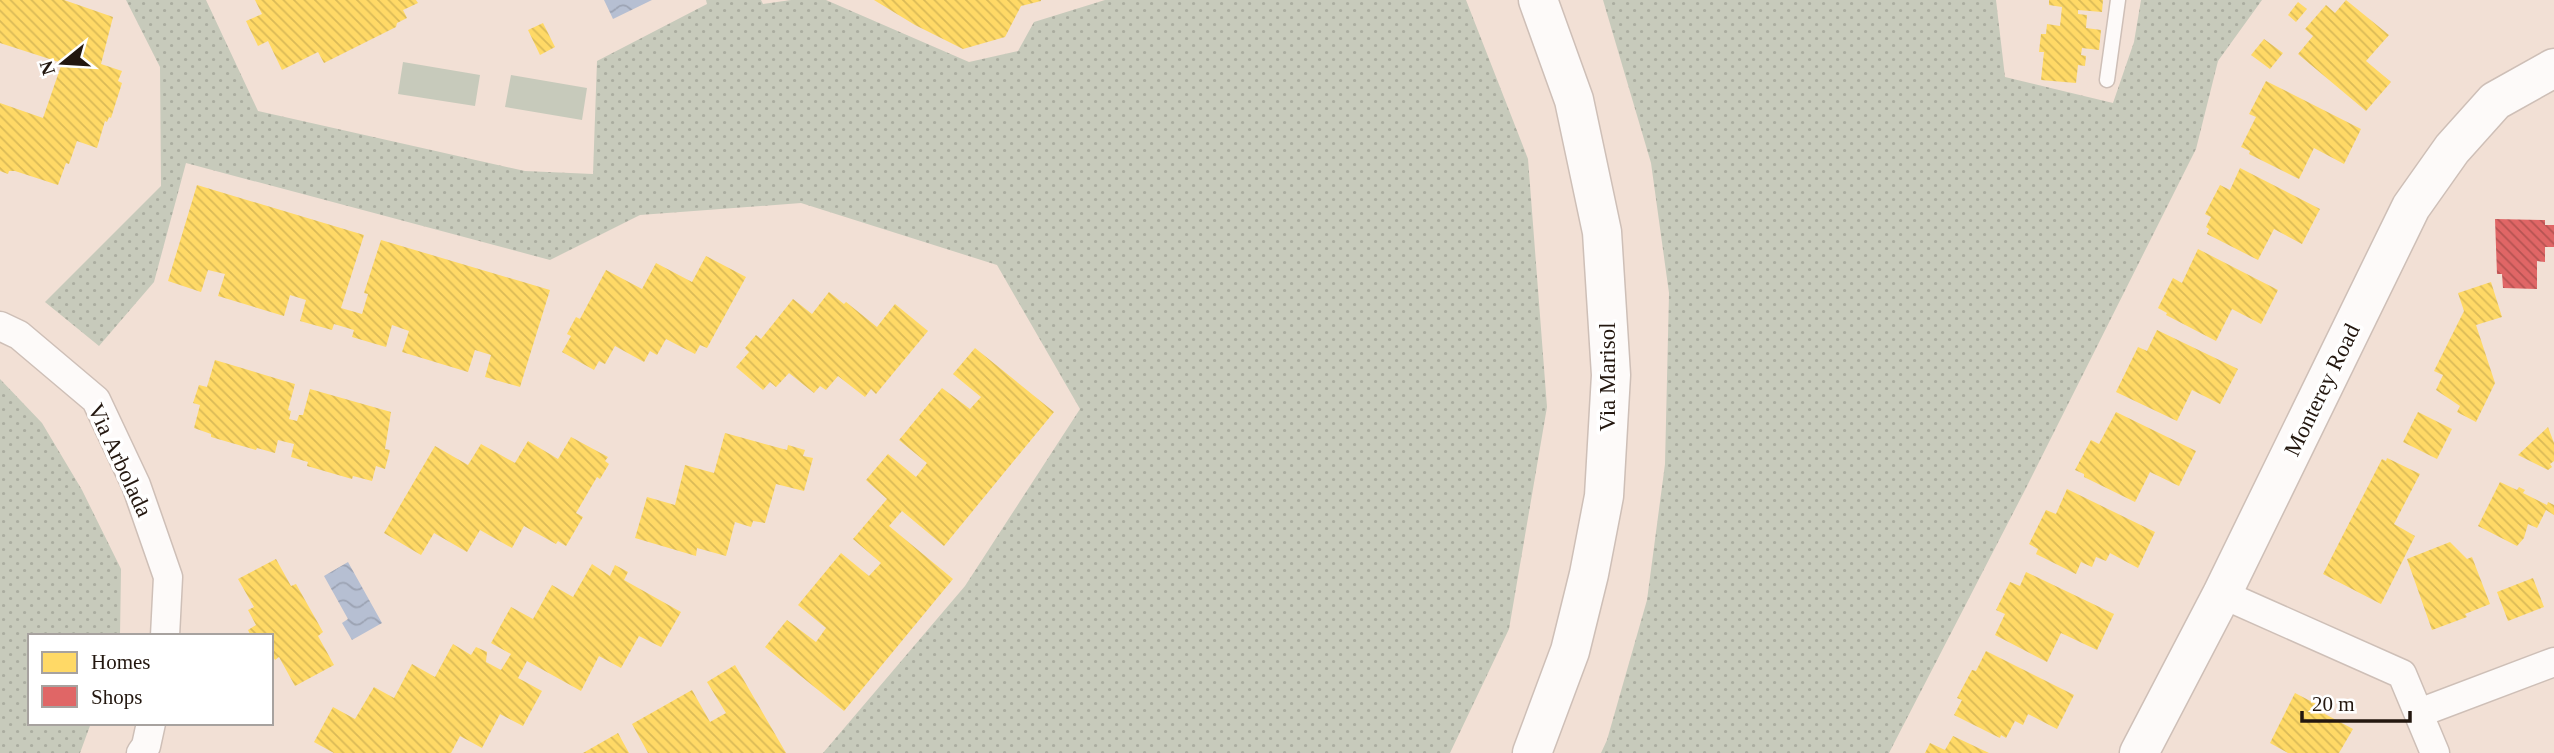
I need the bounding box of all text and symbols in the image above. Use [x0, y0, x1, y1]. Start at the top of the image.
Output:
north arrow [28, 28, 98, 98]
text: N [35, 58, 59, 78]
street label: Monterey Road [2279, 319, 2365, 460]
street label: Via Marisol [1595, 322, 1620, 432]
street label: Via Arbolada [83, 399, 157, 521]
legend [28, 634, 273, 725]
text: Homes [91, 650, 151, 674]
scale bar [2302, 680, 2410, 724]
text: Shops [91, 685, 142, 709]
text: 20 m [2312, 692, 2355, 716]

